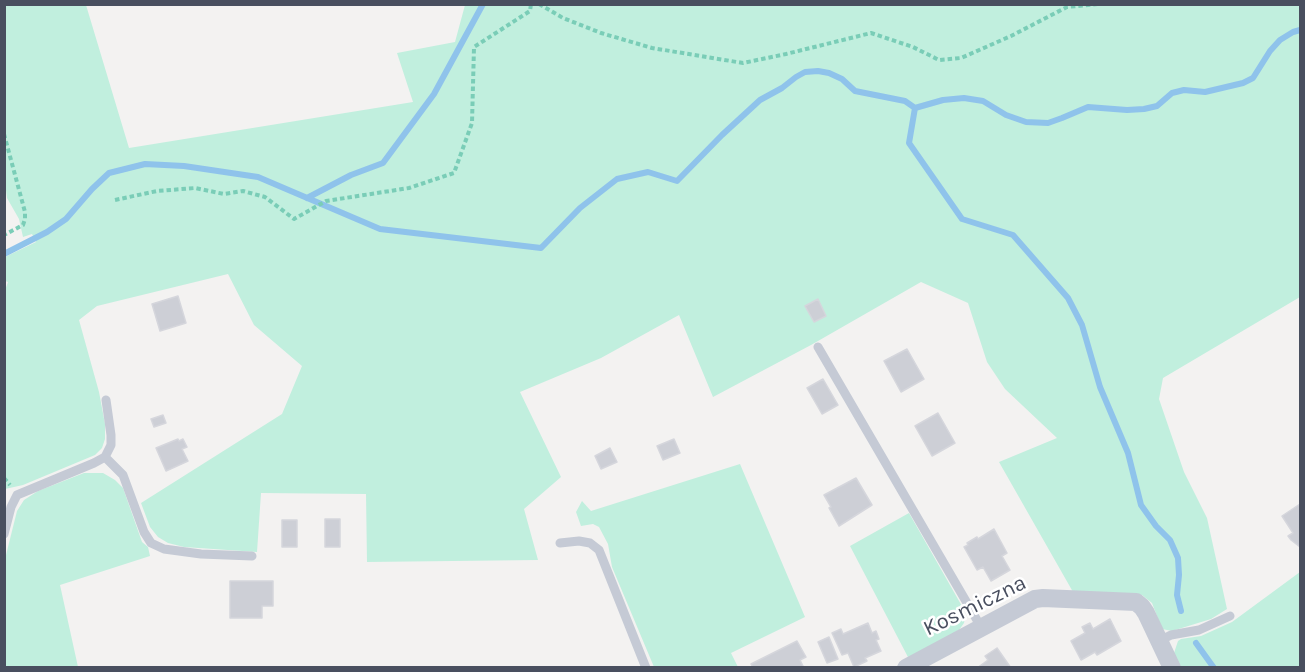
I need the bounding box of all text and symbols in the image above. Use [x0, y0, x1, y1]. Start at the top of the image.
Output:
street label: Kosmiczna [919, 570, 1031, 642]

